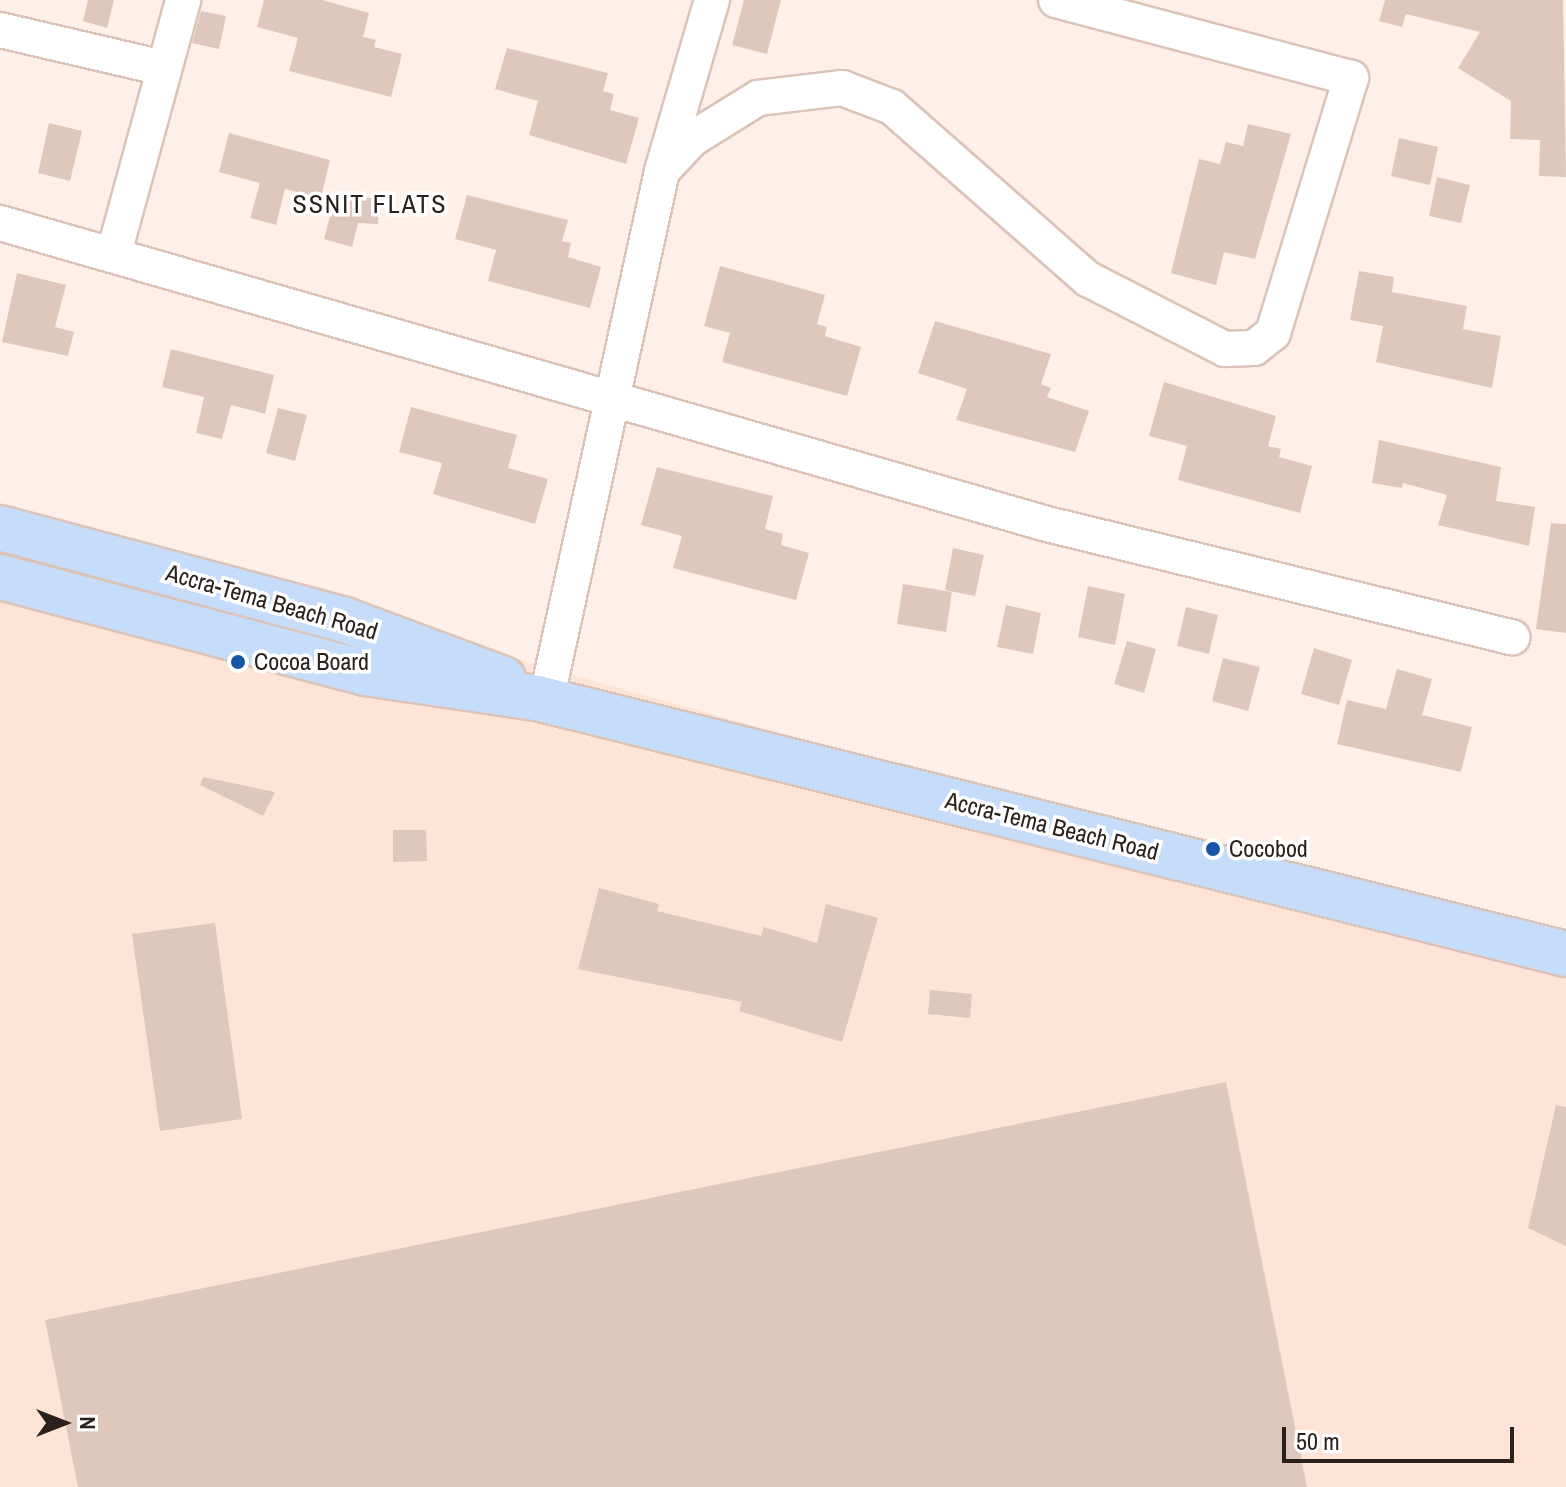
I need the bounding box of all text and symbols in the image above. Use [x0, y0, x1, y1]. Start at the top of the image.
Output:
district label: SSNIT FLATS [292, 188, 448, 220]
street label: Accra-Tema Beach Road [163, 558, 381, 646]
place label: Cocoa Board [254, 648, 369, 676]
marker: Cocoa Board [229, 653, 247, 671]
street label: Accra-Tema Beach Road [942, 786, 1162, 866]
place label: Cocobod [1229, 835, 1308, 863]
marker: Cocobod [1204, 840, 1222, 858]
north arrow [24, 1383, 104, 1463]
scale bar [1286, 1411, 1518, 1461]
text: N [73, 1416, 103, 1430]
text: 50 m [1296, 1425, 1340, 1457]

